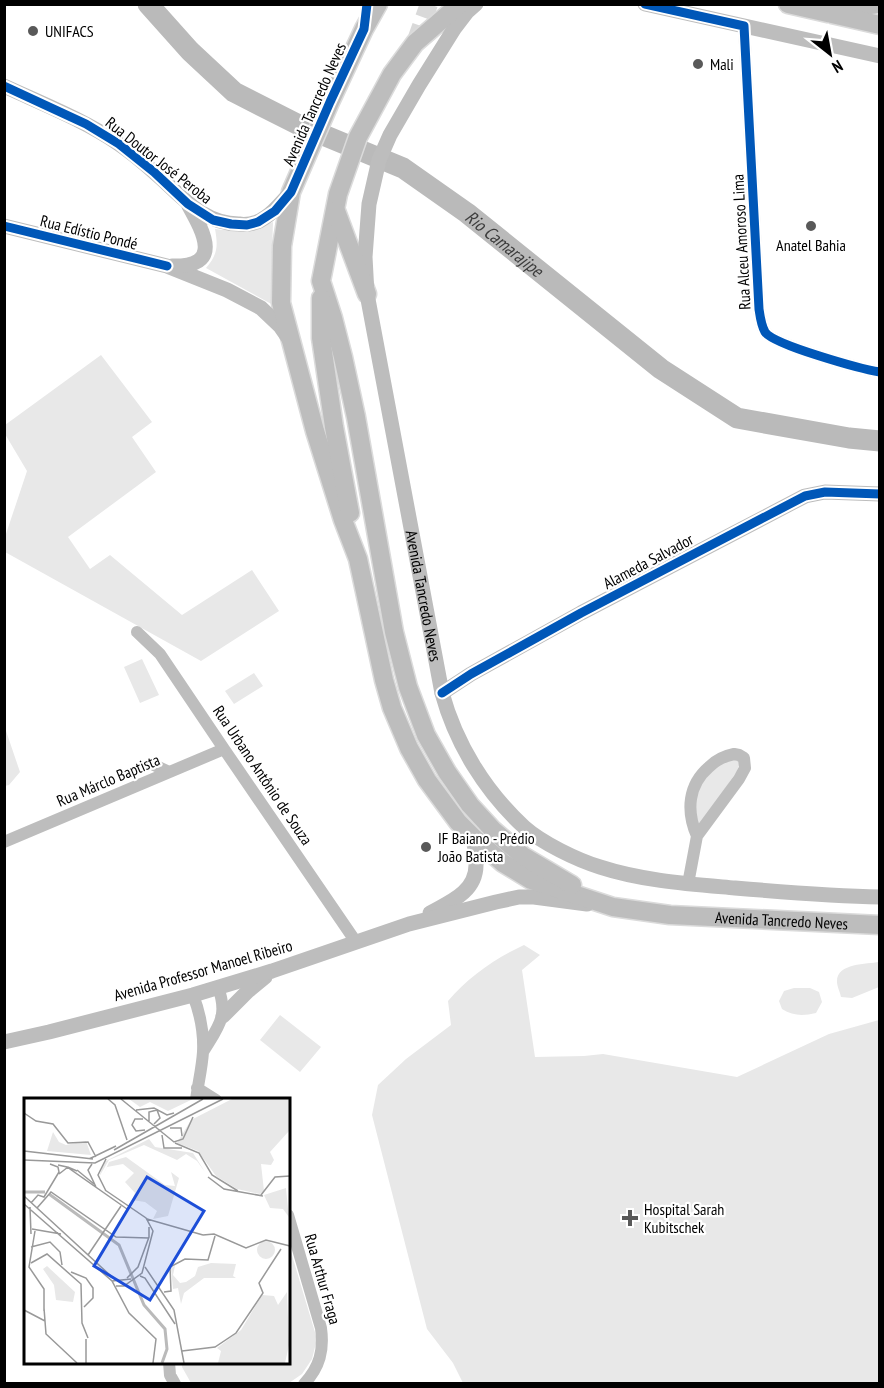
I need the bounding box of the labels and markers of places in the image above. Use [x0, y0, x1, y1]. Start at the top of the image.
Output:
place label: UNIFACS [45, 21, 94, 41]
marker: UNIFACS [26, 24, 40, 38]
place label: Mali [710, 54, 734, 74]
marker: Mali [691, 57, 705, 71]
marker: Anatel Bahia [804, 219, 818, 233]
place label: Anatel Bahia [776, 235, 846, 255]
place label: IF Baiano - Prédio João Batista [437, 828, 535, 866]
marker: IF Baiano - Prédio João Batista [419, 840, 433, 854]
place label: Hospital Sarah Kubitschek [644, 1199, 724, 1237]
marker: Hospital Sarah Kubitschek [621, 1209, 639, 1227]

